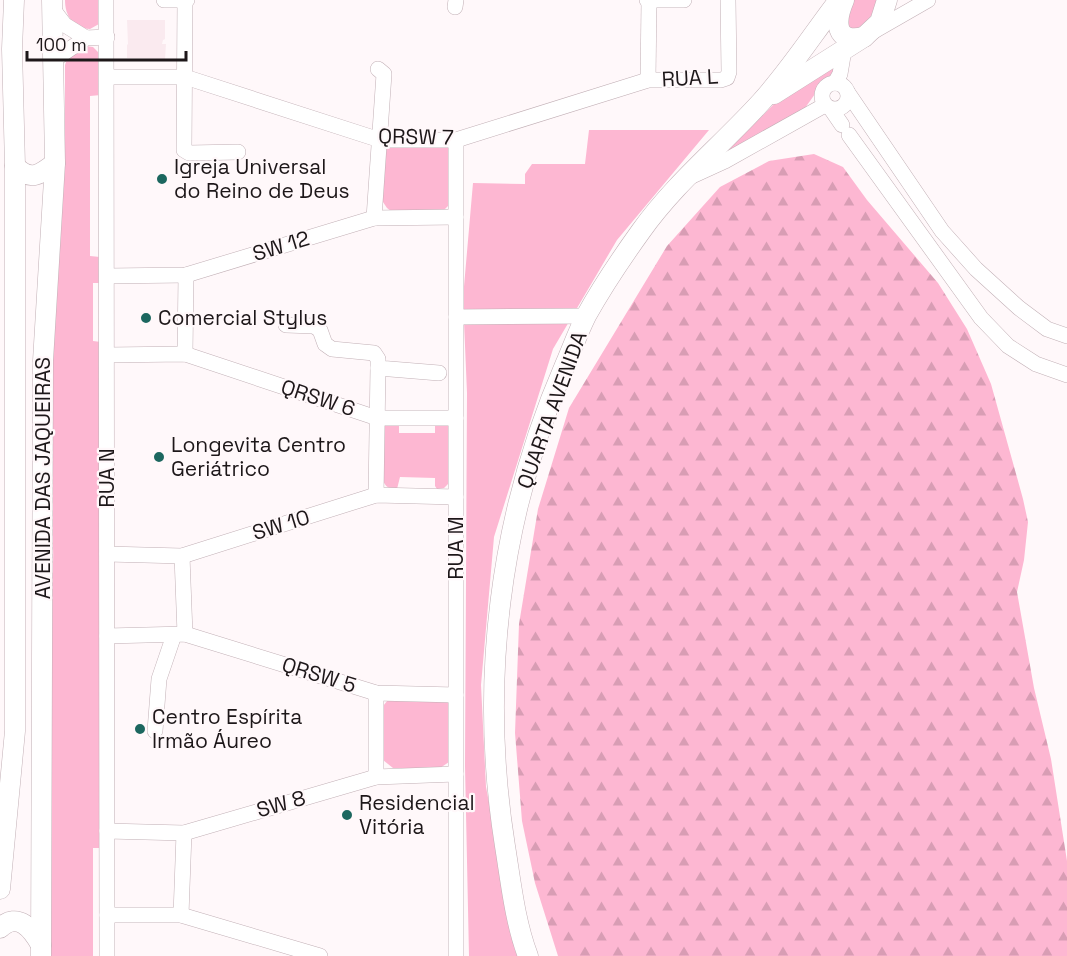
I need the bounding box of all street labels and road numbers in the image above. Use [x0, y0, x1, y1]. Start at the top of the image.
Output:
street label: RUA L [661, 63, 719, 92]
street label: QRSW 7 [378, 122, 454, 151]
street label: SW 12 [249, 224, 313, 267]
street label: QUARTA AVENIDA [510, 327, 593, 492]
street label: AVENIDA DAS JAQUEIRAS [29, 357, 56, 599]
street label: QRSW 6 [278, 373, 359, 422]
street label: RUA N [93, 448, 120, 508]
street label: SW 10 [249, 503, 313, 546]
street label: RUA M [442, 516, 469, 580]
street label: QRSW 5 [279, 650, 360, 699]
street label: SW 8 [253, 784, 308, 823]

